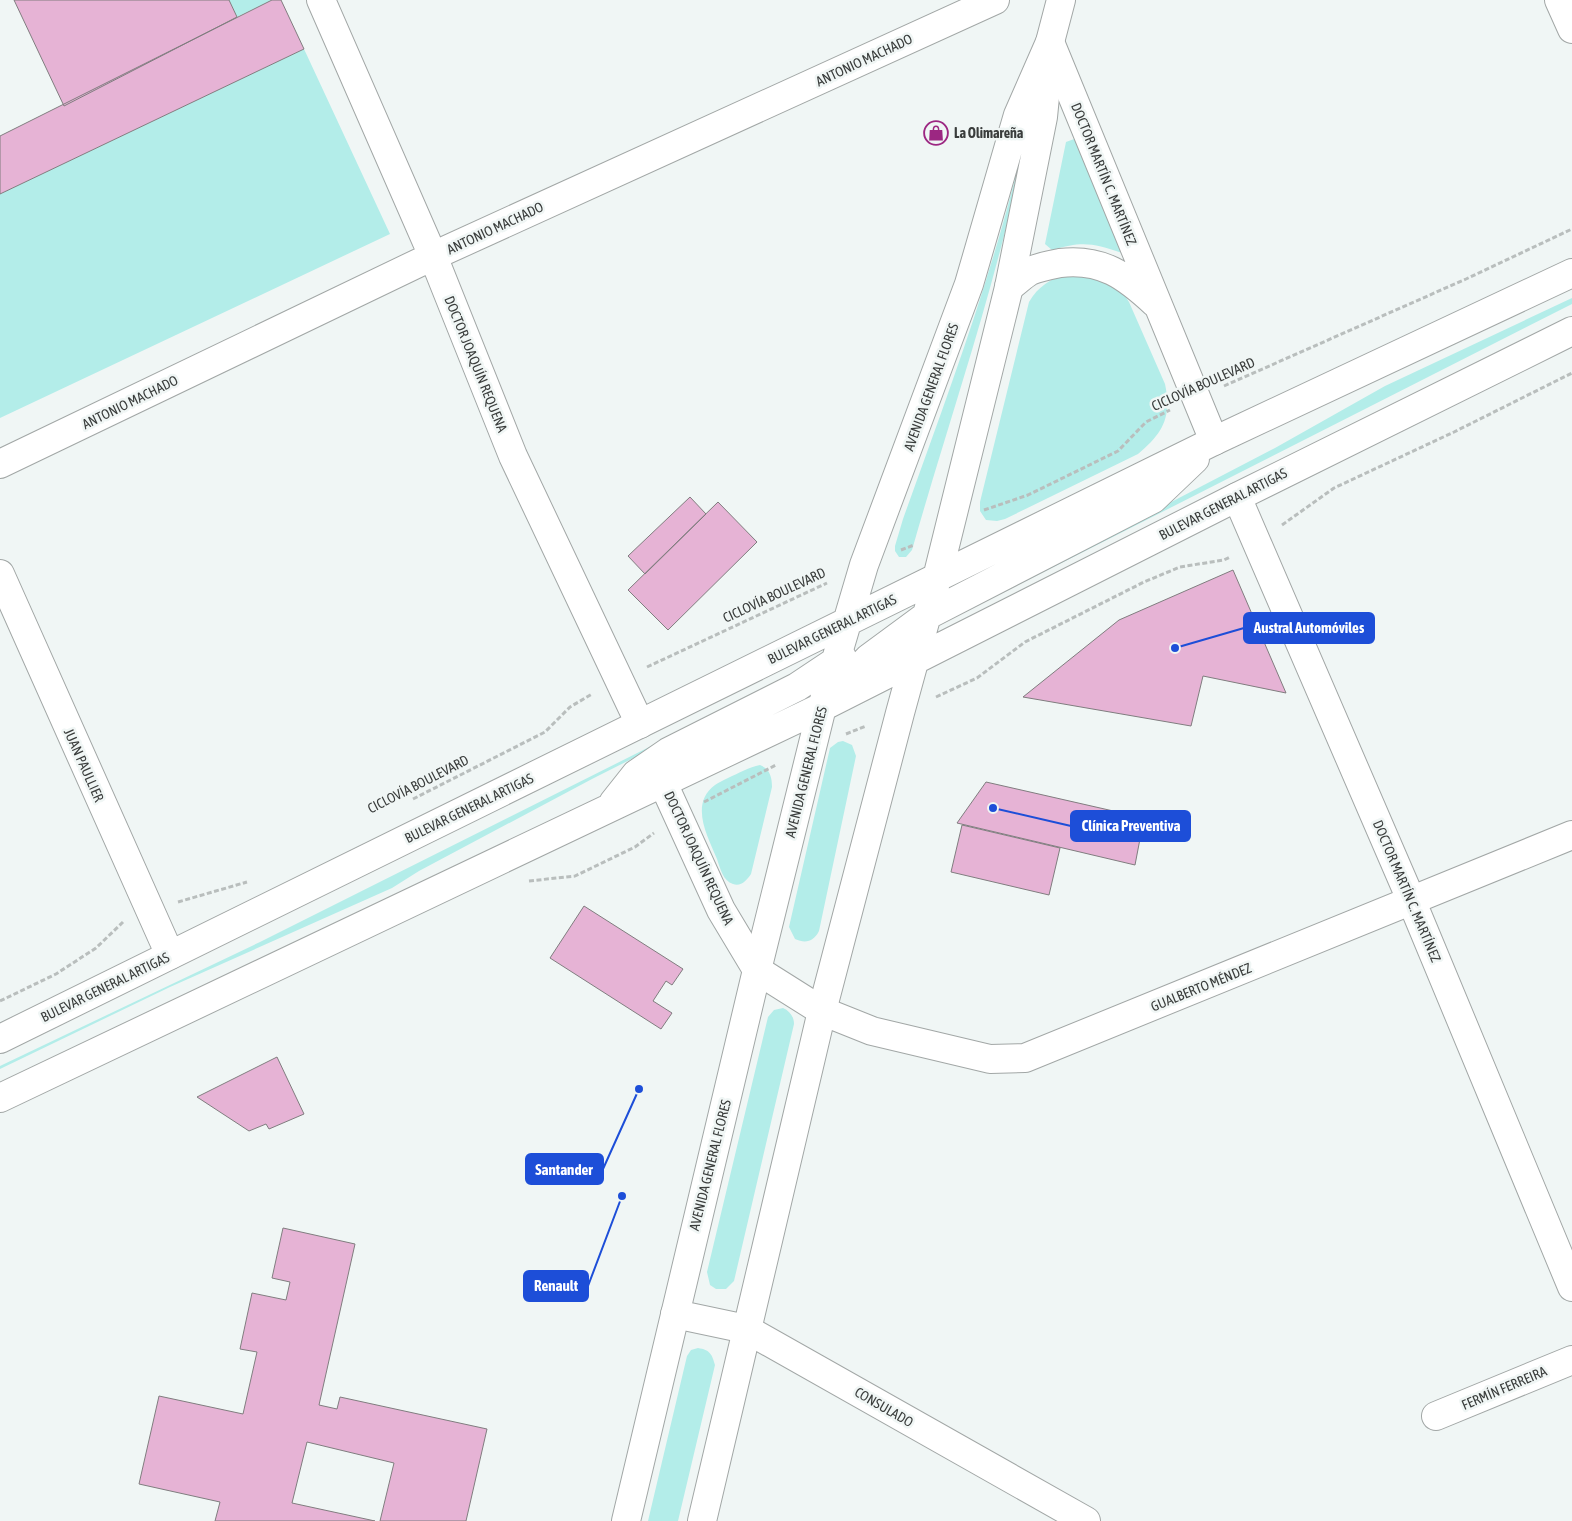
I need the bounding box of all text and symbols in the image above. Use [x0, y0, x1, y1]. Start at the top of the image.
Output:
street label: ANTONIO MACHADO [813, 31, 915, 89]
street label: DOCTOR MARTÍN C. MARTÍNEZ [1068, 100, 1140, 248]
shop icon: La Olimareña [923, 120, 949, 146]
place label: La Olimareña [954, 125, 1024, 141]
street label: ANTONIO MACHADO [444, 199, 546, 257]
street label: DOCTOR JOAQUÍN REQUENA [441, 294, 511, 435]
street label: AVENIDA GENERAL FLORES [900, 321, 962, 453]
street label: CICLOVÍA BOULEVARD [1149, 354, 1257, 414]
street label: ANTONIO MACHADO [79, 372, 181, 432]
street label: BULEVAR GENERAL ARTIGAS [1156, 465, 1290, 543]
street label: CICLOVÍA BOULEVARD [720, 564, 828, 626]
street label: BULEVAR GENERAL ARTIGAS [765, 591, 899, 667]
callout: Austral Automóviles [1244, 613, 1374, 643]
text: Austral Automóviles [1253, 619, 1365, 636]
street label: AVENIDA GENERAL FLORES [782, 705, 830, 839]
street label: JUAN PAULLIER [61, 726, 107, 804]
street label: CICLOVÍA BOULEVARD [365, 752, 471, 816]
street label: BULEVAR GENERAL ARTIGAS [402, 770, 536, 846]
street label: DOCTOR JOAQUÍN REQUENA [661, 789, 737, 927]
callout: Clínica Preventiva [1071, 811, 1190, 841]
text: Clínica Preventiva [1082, 817, 1180, 834]
street label: DOCTOR MARTÍN C. MARTÍNEZ [1370, 818, 1444, 964]
street label: BULEVAR GENERAL ARTIGAS [38, 949, 172, 1025]
street label: GUALBERTO MÉNDEZ [1148, 959, 1254, 1015]
street label: AVENIDA GENERAL FLORES [686, 1098, 734, 1232]
callout: Santander [526, 1154, 603, 1184]
text: Santander [535, 1161, 593, 1178]
callout: Renault [524, 1271, 588, 1301]
text: Renault [534, 1277, 579, 1294]
street label: FERMÍN FERREIRA [1459, 1363, 1549, 1413]
street label: CONSULADO [852, 1384, 916, 1430]

